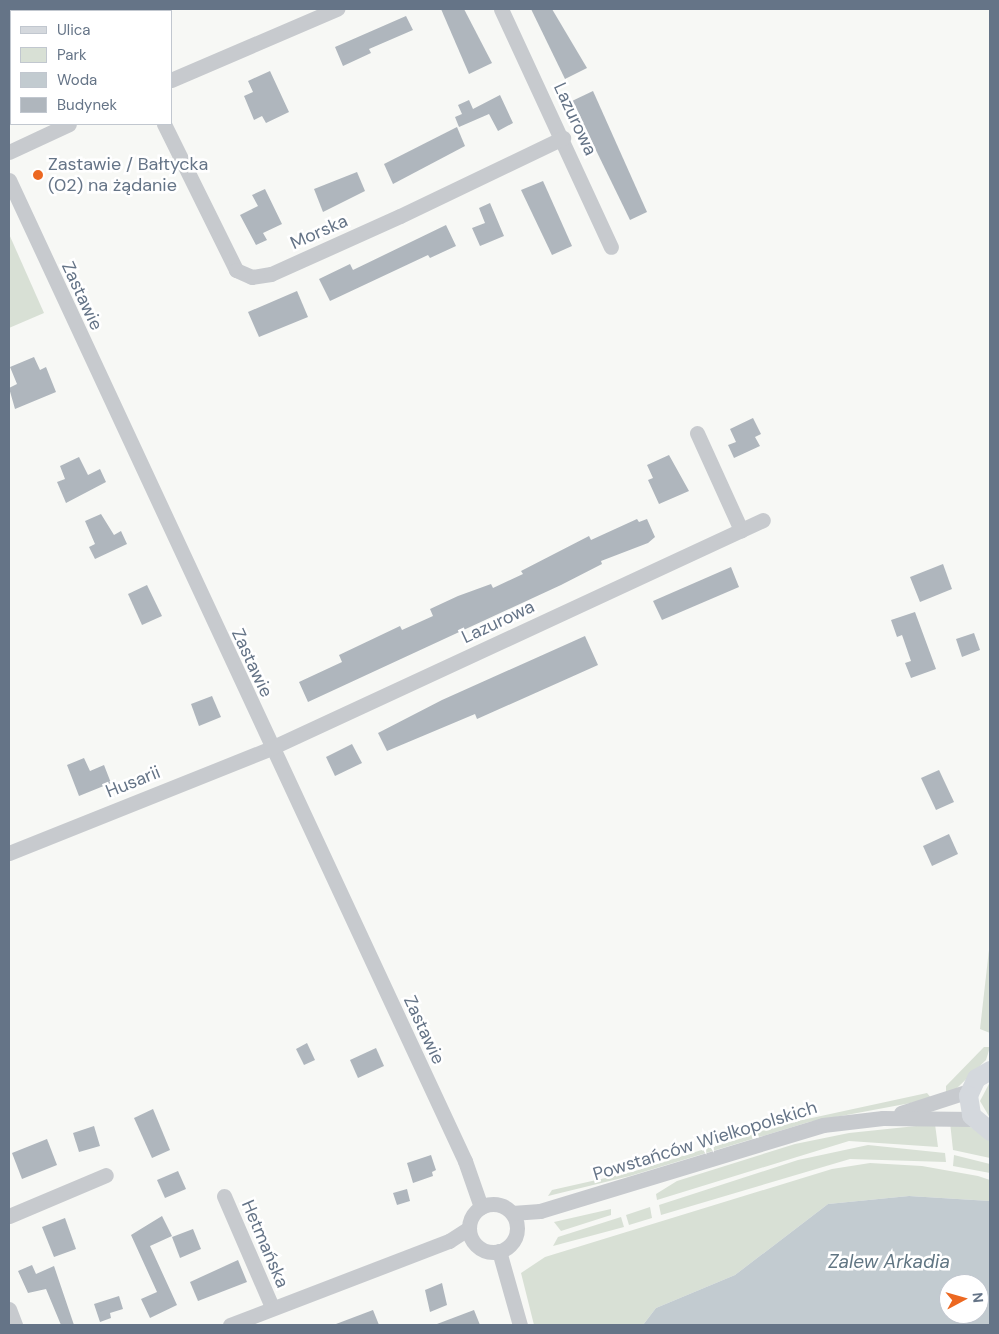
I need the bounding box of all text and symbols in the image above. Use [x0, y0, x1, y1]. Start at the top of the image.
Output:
legend [10, 10, 172, 125]
text: Ulica [57, 20, 91, 40]
text: Park [57, 45, 87, 65]
text: Woda [57, 70, 97, 90]
street label: Lazurowa [549, 79, 601, 159]
text: Budynek [57, 95, 117, 115]
place label: Zastawie / Bałtycka (02) na żądanie [48, 154, 208, 196]
marker: Zastawie / Bałtycka (02) na żądanie [32, 169, 44, 181]
street label: Morska [287, 210, 351, 254]
street label: Zastawie [57, 258, 107, 334]
street label: Lazurowa [458, 596, 538, 648]
street label: Zastawie [227, 625, 277, 701]
street label: Husarii [103, 761, 163, 803]
street label: Zastawie [399, 992, 449, 1068]
street label: Powstańców Wielkopolskich [590, 1097, 820, 1185]
street label: Hetmańska [237, 1197, 293, 1291]
water label: Zalew Arkadia [828, 1251, 950, 1273]
north arrow [939, 1274, 989, 1324]
text: N [968, 1292, 987, 1304]

